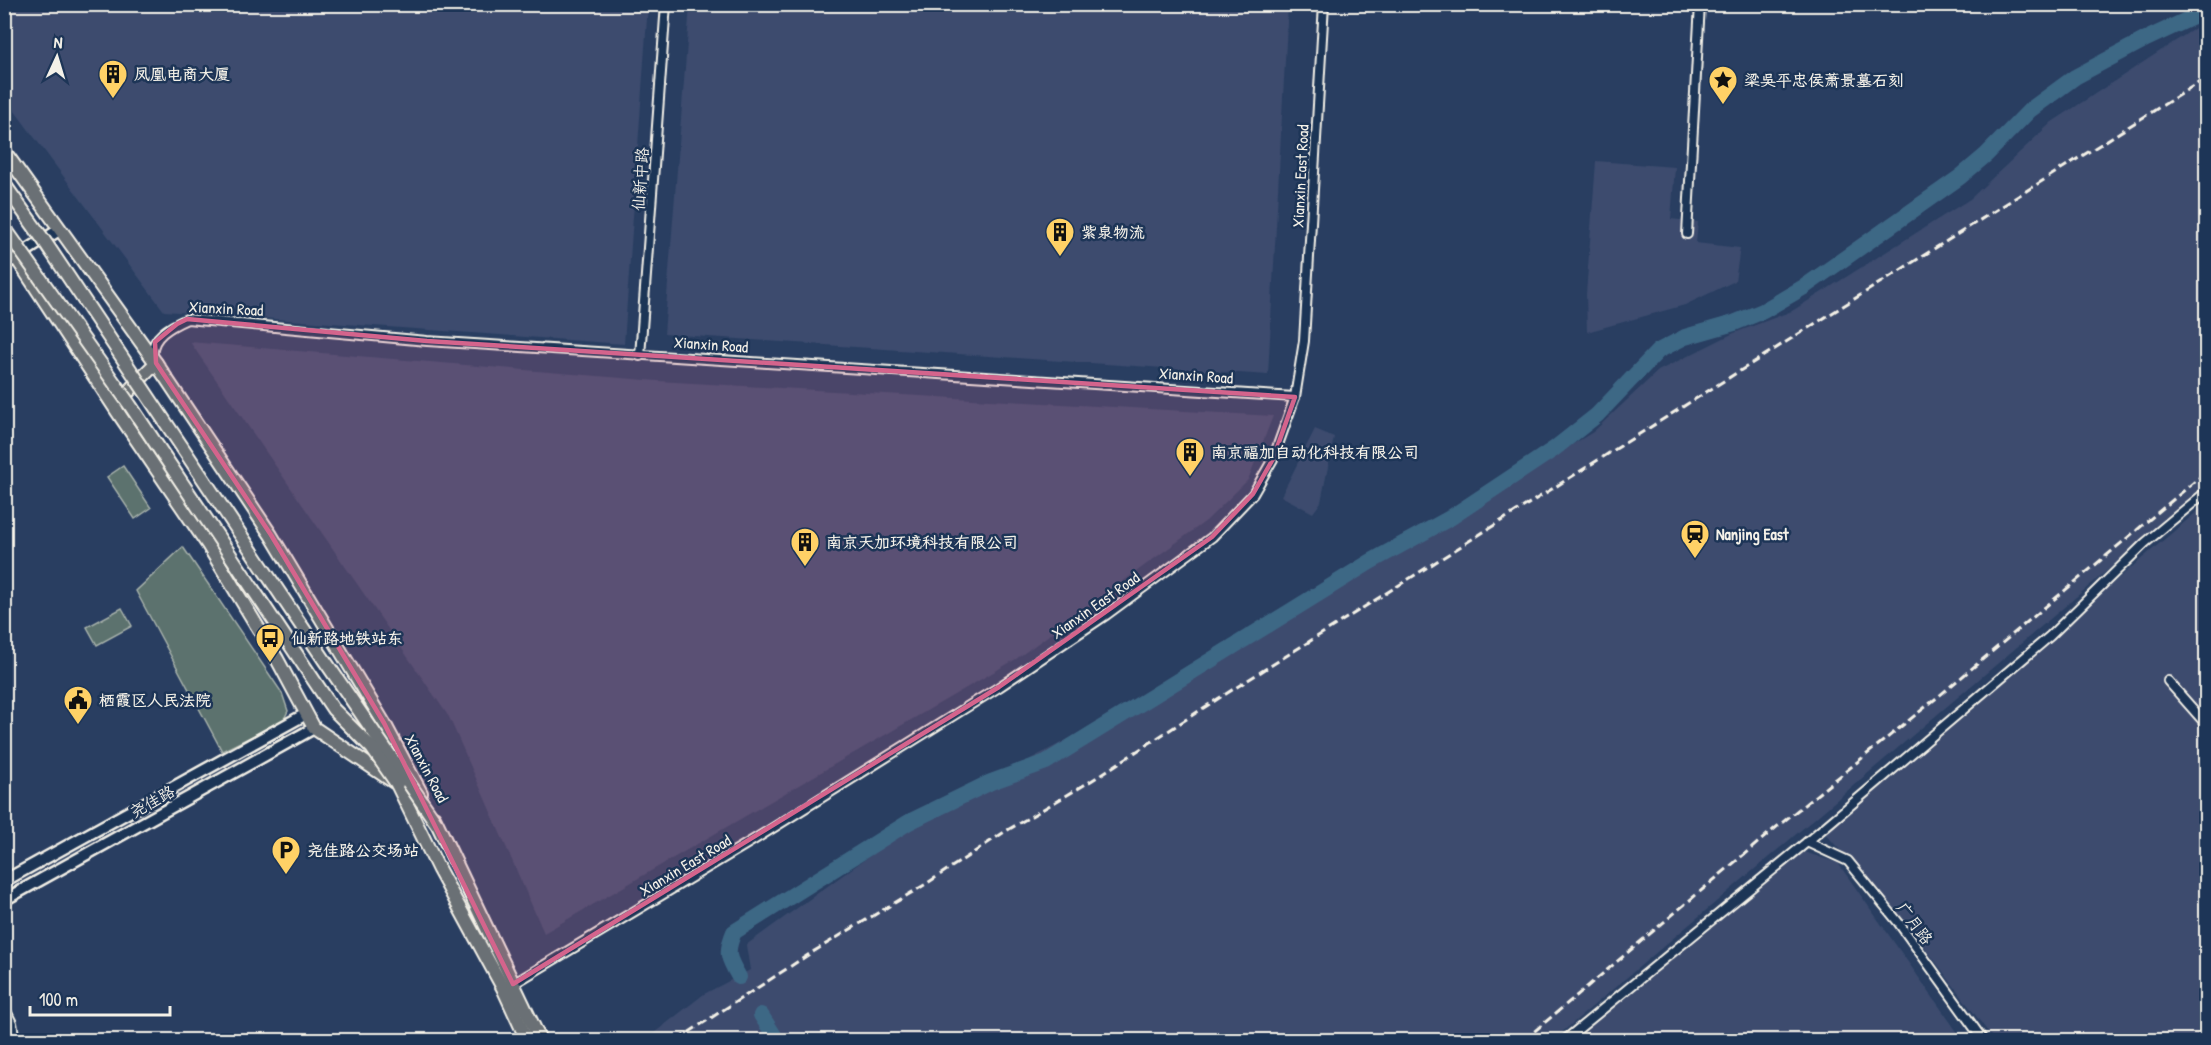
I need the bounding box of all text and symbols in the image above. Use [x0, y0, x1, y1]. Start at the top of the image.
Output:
north arrow [27, 27, 87, 87]
text: N [53, 31, 64, 53]
building icon: 凤凰电商大厦 [97, 58, 129, 100]
place label: 凤凰电商大厦 [134, 63, 230, 85]
place icon: 梁吴平忠侯萧景墓石刻 [1707, 64, 1739, 106]
place label: 梁吴平忠侯萧景墓石刻 [1744, 69, 1904, 91]
street label: Xianxin East Road [1286, 124, 1314, 228]
street label: 仙新中路 [627, 146, 653, 212]
building icon: 紫泉物流 [1044, 216, 1076, 258]
place label: 紫泉物流 [1081, 221, 1145, 243]
street label: Xianxin Road [188, 295, 264, 321]
street label: Xianxin Road [673, 330, 749, 358]
street label: Xianxin Road [1158, 361, 1234, 389]
building icon: 南京福加自动化科技有限公司 [1174, 436, 1206, 478]
place label: 南京福加自动化科技有限公司 [1211, 441, 1419, 463]
station icon: Nanjing East [1679, 518, 1711, 560]
place label: Nanjing East [1716, 523, 1789, 546]
building icon: 南京天加环境科技有限公司 [789, 526, 821, 568]
place label: 南京天加环境科技有限公司 [826, 531, 1018, 553]
street label: Xianxin East Road [1046, 566, 1144, 644]
bus stop icon: 仙新路地铁站东 [254, 622, 286, 664]
place label: 仙新路地铁站东 [291, 627, 403, 649]
public building icon: 栖霞区人民法院 [62, 684, 94, 726]
place label: 栖霞区人民法院 [99, 689, 211, 711]
street label: Xianxin Road [400, 730, 454, 806]
street label: 尧佳路 [126, 780, 178, 822]
street label: Xianxin East Road [635, 829, 735, 901]
parking icon: 尧佳路公交场站 [270, 834, 302, 876]
place label: 尧佳路公交场站 [307, 839, 419, 861]
street label: 广月路 [1892, 897, 1938, 949]
scale bar [30, 979, 170, 1017]
text: 100 m [39, 987, 78, 1012]

